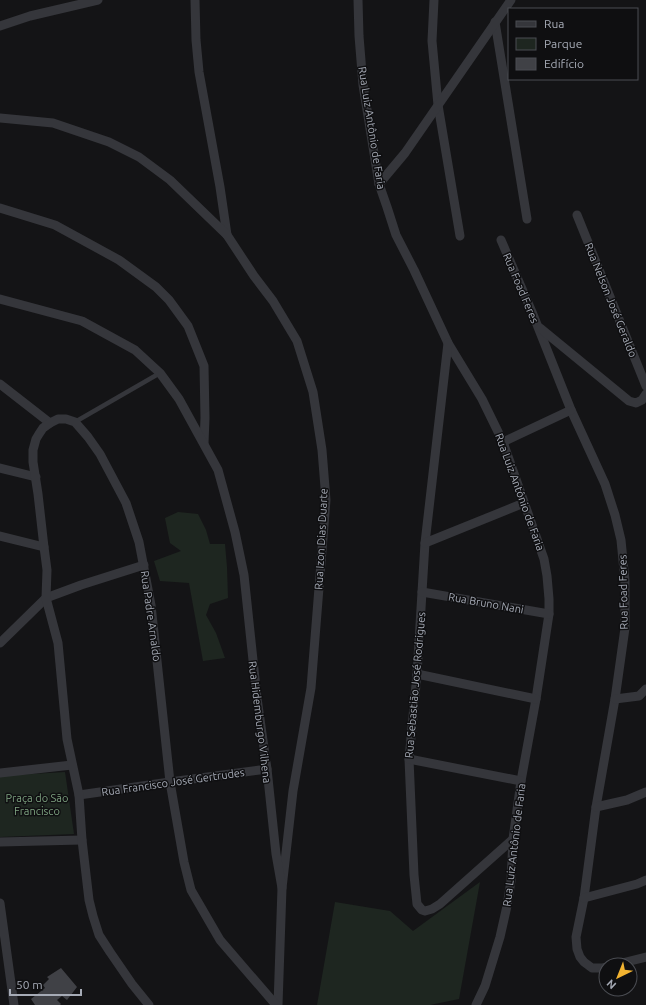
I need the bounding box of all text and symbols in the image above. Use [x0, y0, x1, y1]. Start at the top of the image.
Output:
legend [508, 8, 638, 80]
text: Rua [544, 17, 565, 30]
text: Parque [544, 37, 582, 50]
text: Edifício [544, 57, 584, 70]
street label: Rua Luiz Antônio de Faria [356, 66, 388, 190]
street label: Rua Nelson José Geraldo [583, 241, 639, 359]
street label: Rua Foad Feres [501, 251, 541, 325]
street label: Rua Luiz Antônio de Faria [493, 432, 547, 552]
street label: Rua Izon Dias Duarte [312, 488, 330, 590]
street label: Rua Foad Feres [616, 554, 630, 630]
street label: Rua Padre Arnaldo [139, 570, 163, 662]
street label: Rua Bruno Nani [447, 590, 525, 616]
street label: Rua Sebastião José Rodrigues [403, 611, 427, 759]
street label: Rua Hidemburgo Vilhena [247, 660, 273, 784]
street label: Rua Francisco José Gertrudes [101, 766, 246, 798]
street label: Rua Luiz Antônio de Faria [500, 783, 528, 907]
park label: Praça do São Francisco [6, 792, 68, 817]
north arrow [598, 957, 638, 997]
scale bar [10, 971, 81, 997]
text: N [604, 977, 618, 992]
text: 50 m [16, 978, 43, 991]

